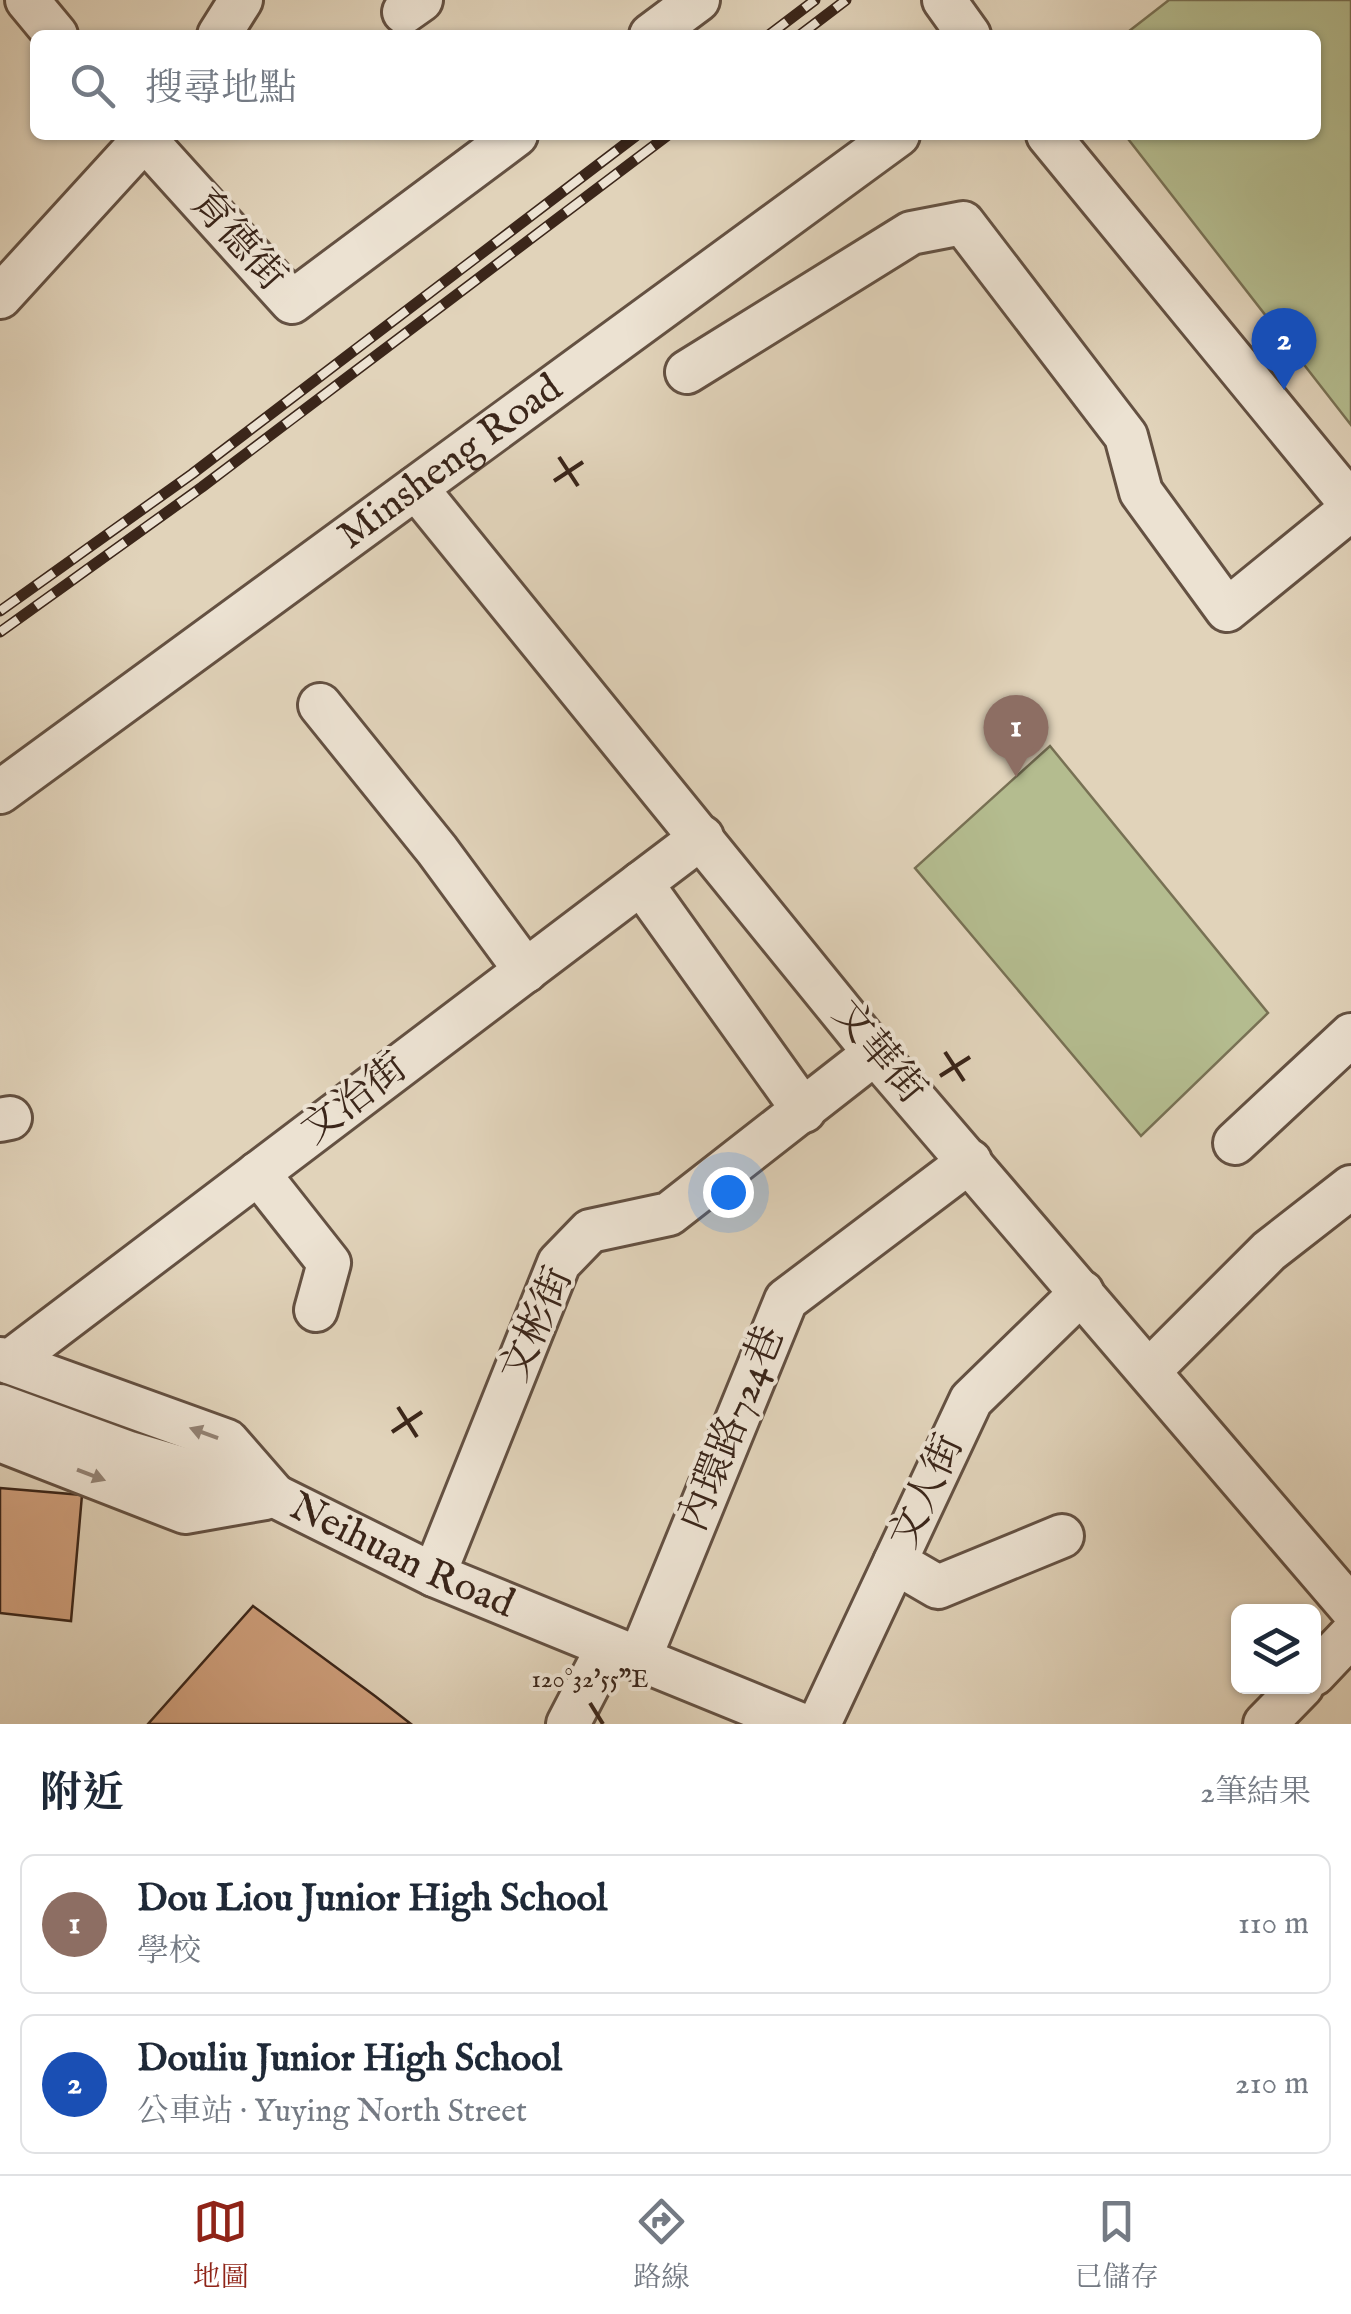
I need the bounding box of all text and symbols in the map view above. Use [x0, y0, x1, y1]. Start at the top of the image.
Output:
search box [30, 30, 1321, 140]
icon: search [65, 58, 120, 113]
text: 搜尋地點 [145, 66, 297, 114]
street label: 育德街 [178, 179, 296, 303]
pin: 2 [1252, 308, 1316, 390]
street label: Minsheng Road [328, 363, 573, 561]
pin: 1 [984, 694, 1048, 777]
street label: 文華街 [820, 991, 936, 1115]
street label: 文治街 [292, 1044, 418, 1156]
your location [703, 1167, 754, 1218]
street label: 文彬街 [490, 1260, 586, 1390]
street label: 內環路724巷 [669, 1319, 797, 1539]
one-way arrow [189, 1425, 219, 1440]
street label: 文人街 [880, 1427, 976, 1557]
one-way arrow [76, 1468, 106, 1484]
street label: Neihuan Road [281, 1482, 522, 1631]
map controls [1231, 1604, 1321, 1694]
button: layers [1231, 1604, 1321, 1694]
text: 120°32'55"E [531, 1664, 649, 1696]
text: 附近 [40, 1768, 124, 1821]
text: 2筆結果 [1200, 1773, 1311, 1814]
text: Dou Liou Junior High School [137, 1876, 607, 1924]
text: 1 [69, 1904, 80, 1945]
text: 110 m [1238, 1904, 1309, 1945]
text: 學校 [137, 1932, 201, 1973]
text: Douliu Junior High School [137, 2036, 562, 2084]
text: 2 [67, 2064, 82, 2105]
text: 210 m [1235, 2064, 1309, 2105]
text: 公車站 · Yuying North Street [137, 2092, 527, 2133]
tab: 地圖 [192, 2194, 249, 2296]
tab: 路線 [633, 2194, 690, 2296]
tab: 已儲存 [1074, 2194, 1159, 2296]

